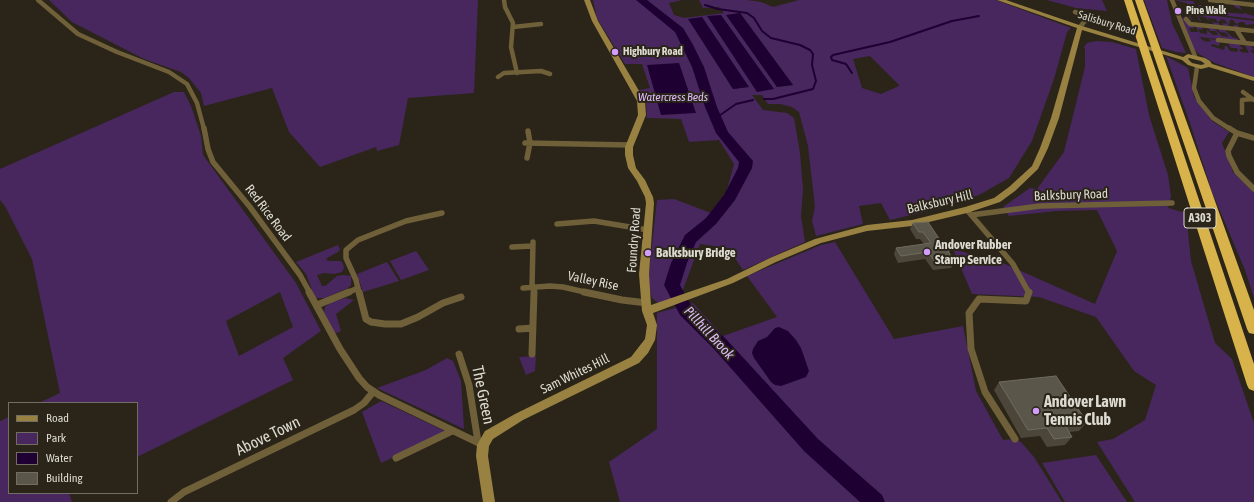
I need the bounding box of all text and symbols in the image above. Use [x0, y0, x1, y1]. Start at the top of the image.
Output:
place label: Pine Walk [1186, 4, 1226, 18]
marker: Pine Walk [1173, 6, 1183, 16]
street label: Salisbury Road [1076, 8, 1138, 38]
place label: Highbury Road [623, 45, 683, 59]
marker: Highbury Road [610, 47, 620, 57]
water label: Watercress Beds [638, 90, 708, 104]
street label: Red Rice Road [242, 182, 294, 244]
street label: Balksbury Road [1034, 186, 1108, 204]
street label: Balksbury Hill [906, 187, 974, 217]
street label: Foundry Road [624, 207, 644, 273]
road number: A303 [1184, 208, 1216, 228]
place label: Andover Rubber Stamp Service [935, 237, 1011, 268]
place label: Balksbury Bridge [656, 245, 736, 261]
marker: Andover Rubber Stamp Service [922, 247, 932, 257]
marker: Balksbury Bridge [643, 248, 653, 258]
street label: Valley Rise [566, 268, 620, 294]
water label: Pillhill Brook [680, 303, 738, 363]
street label: Sam Whites Hill [538, 351, 612, 397]
street label: The Green [467, 364, 499, 426]
place label: Andover Lawn Tennis Club [1044, 392, 1126, 430]
legend [8, 402, 138, 494]
marker: Andover Lawn Tennis Club [1031, 406, 1041, 416]
text: Road [46, 411, 69, 425]
street label: Above Town [233, 412, 303, 460]
text: Park [46, 431, 66, 445]
text: Water [46, 451, 72, 465]
text: Building [46, 471, 83, 485]

